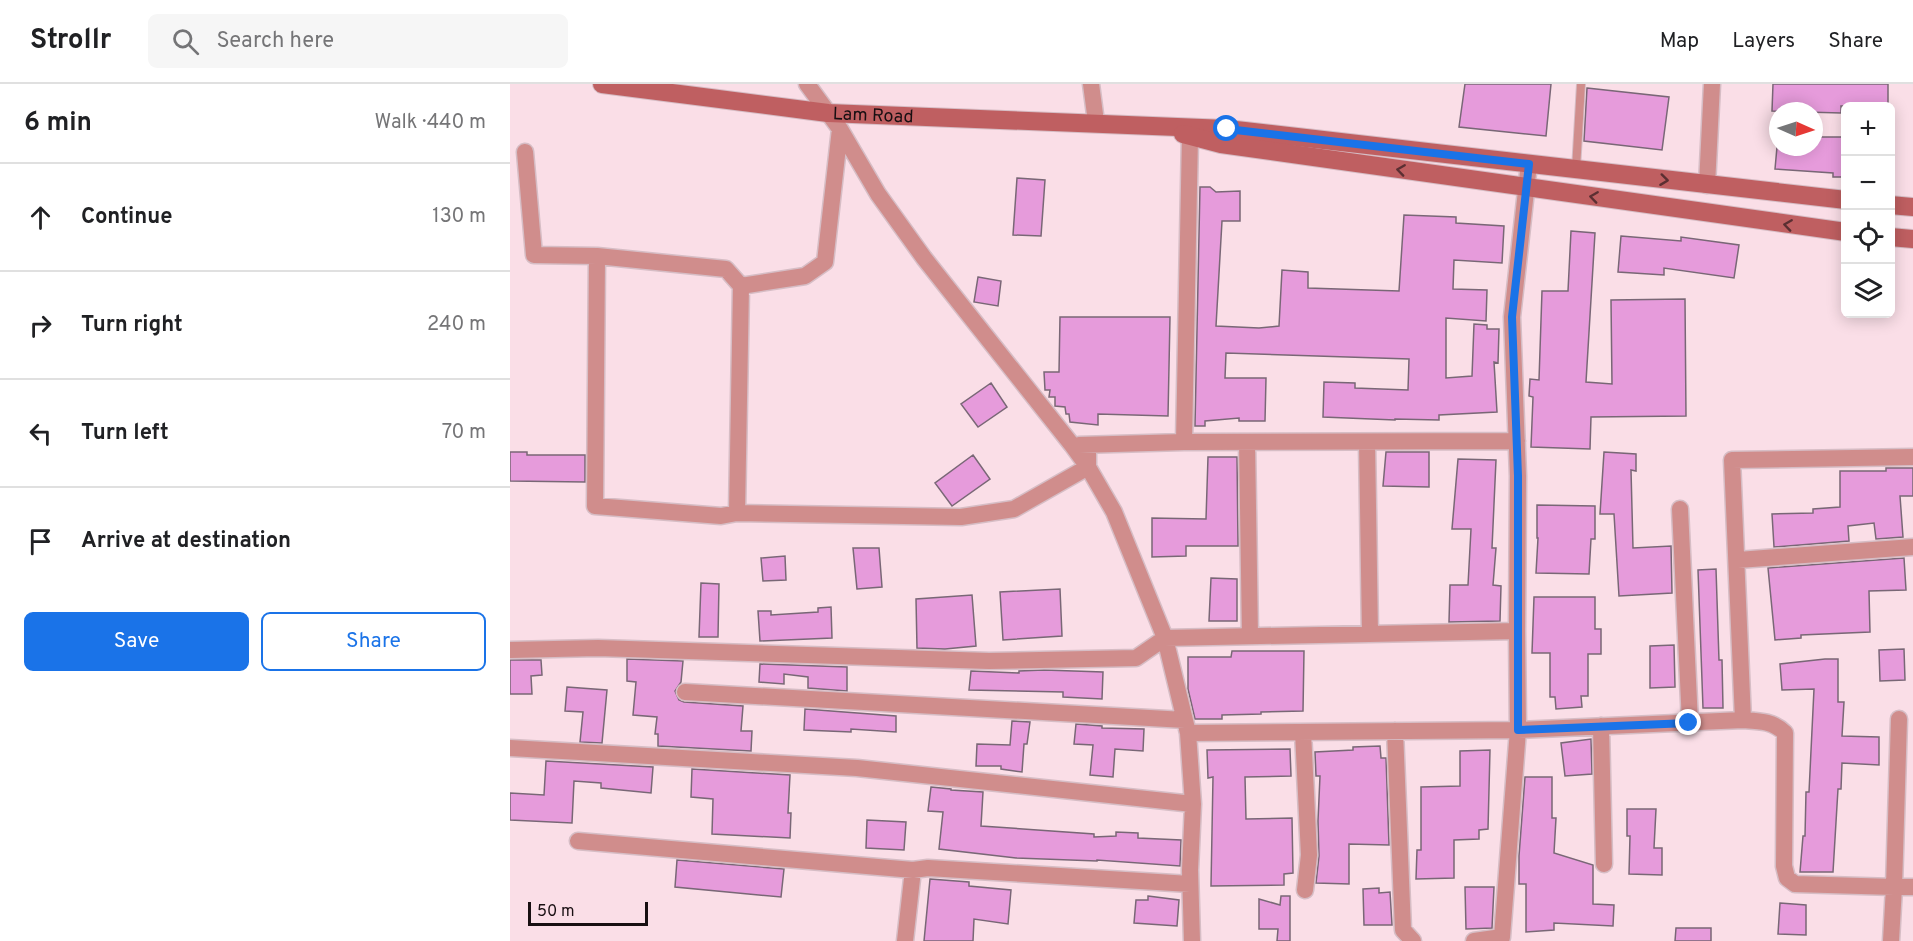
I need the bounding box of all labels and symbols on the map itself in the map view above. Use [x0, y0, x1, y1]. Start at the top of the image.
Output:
north arrow [1769, 102, 1823, 156]
street label: Lam Road [832, 103, 914, 129]
route start [1213, 115, 1239, 141]
one-way arrow [1397, 164, 1406, 176]
one-way arrow [1659, 173, 1669, 186]
one-way arrow [1590, 192, 1599, 204]
one-way arrow [1783, 219, 1792, 231]
route end [1675, 709, 1701, 735]
scale bar [528, 899, 648, 926]

